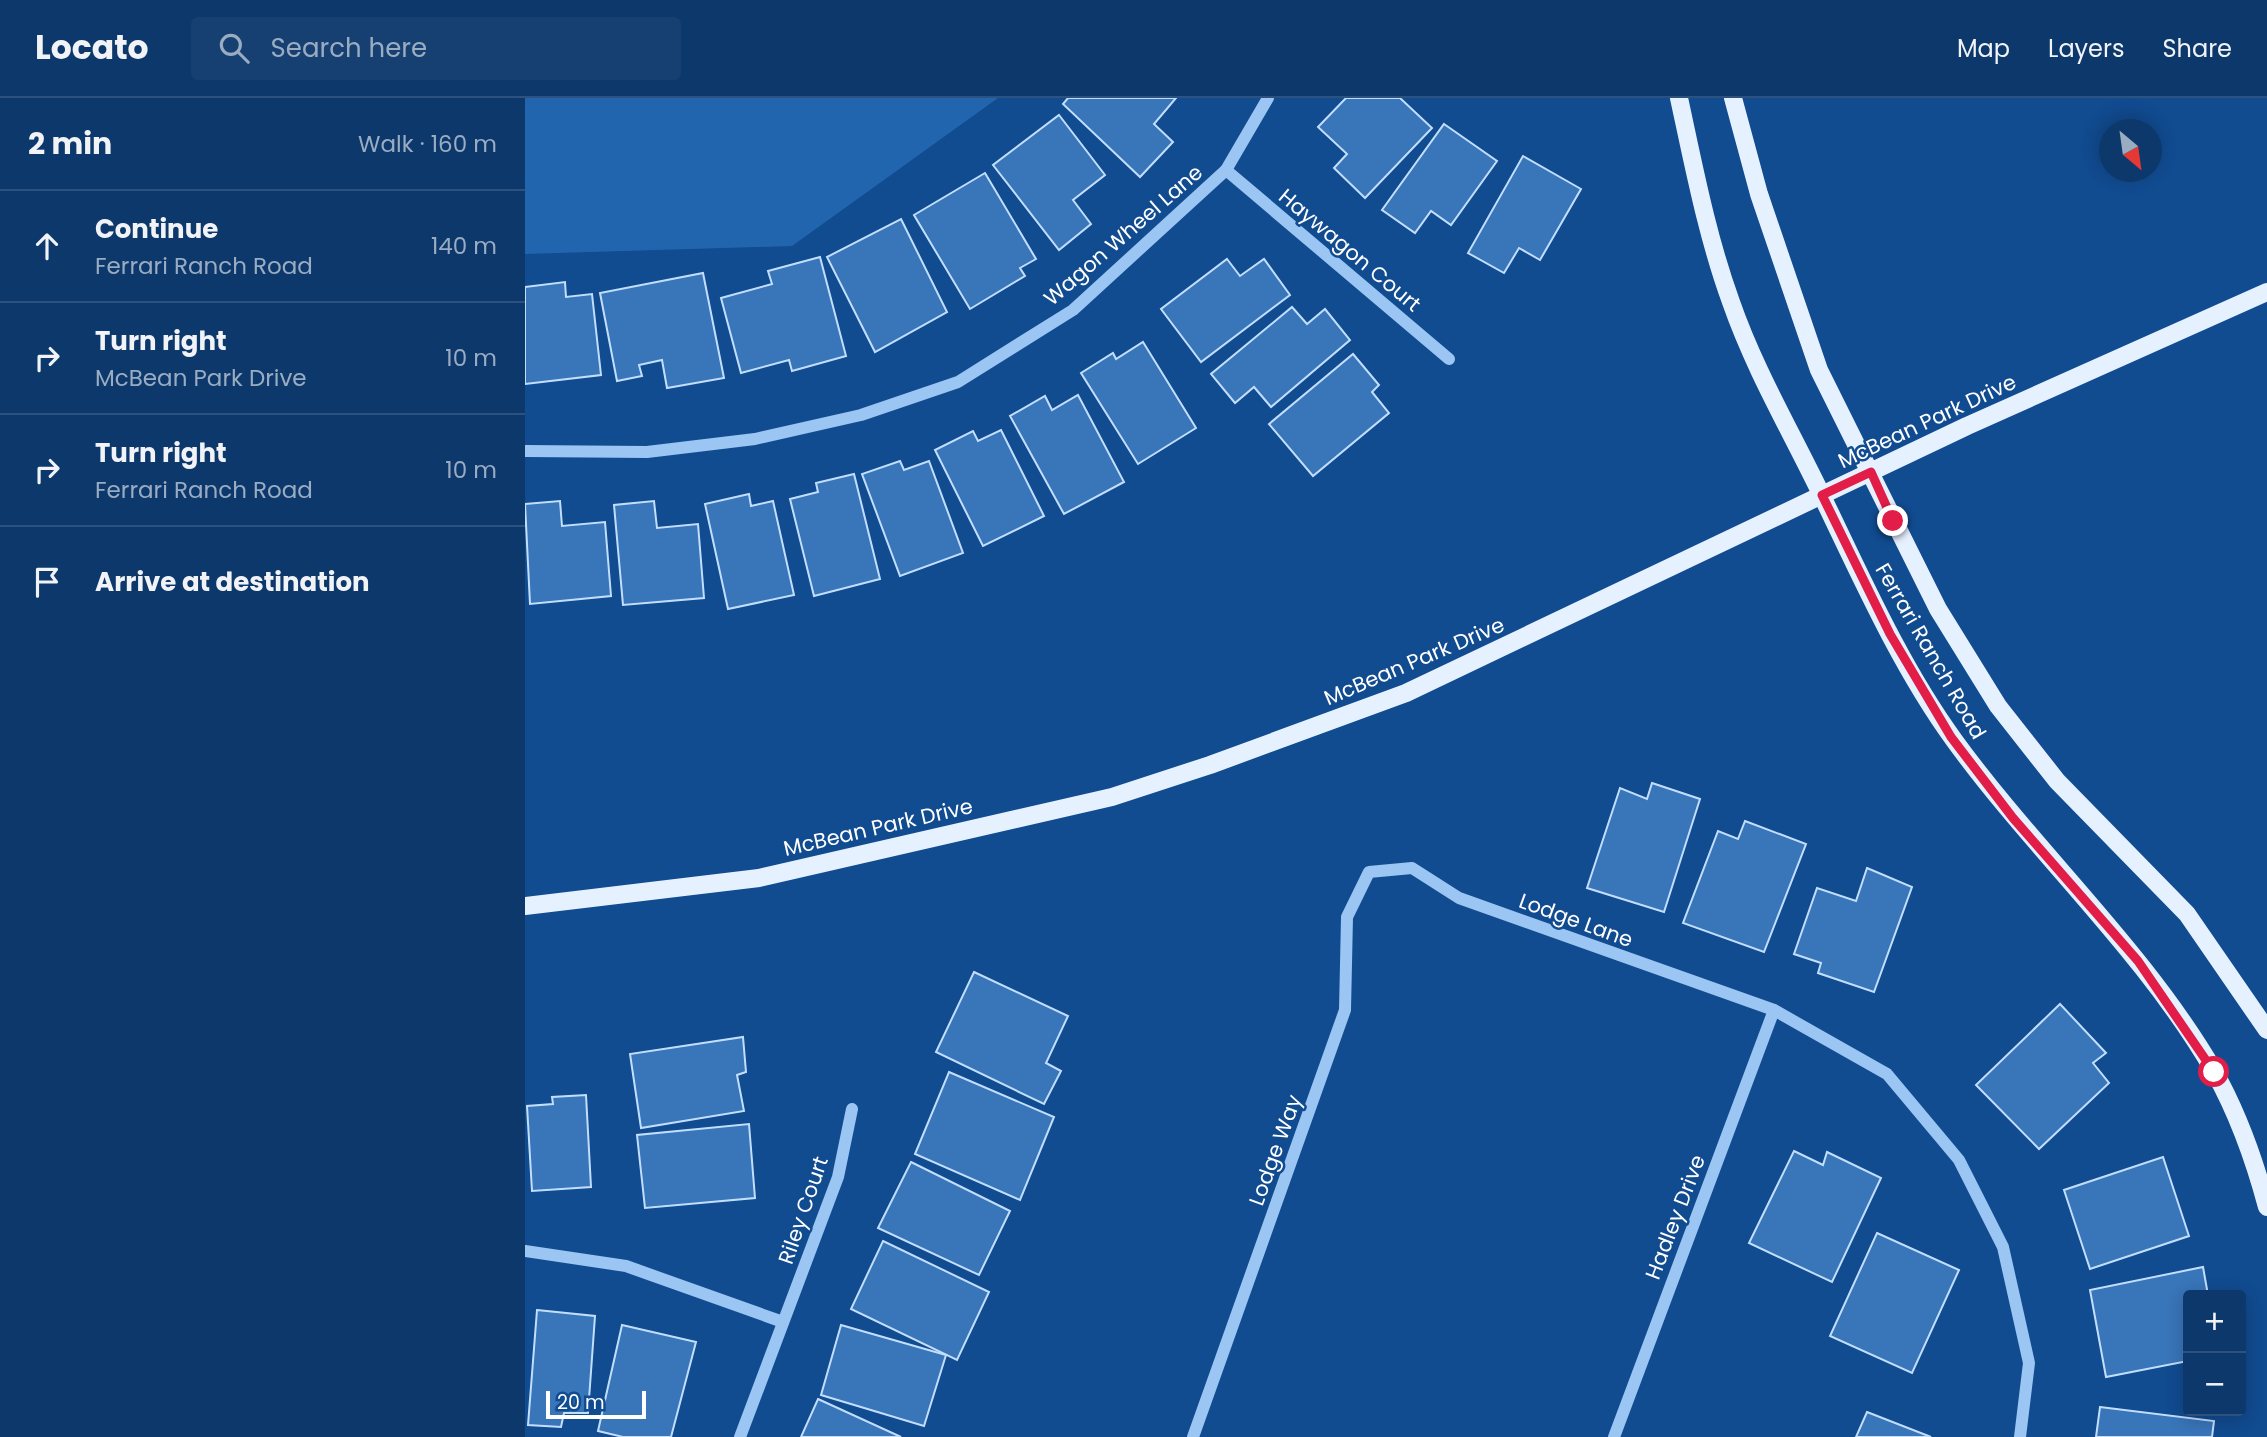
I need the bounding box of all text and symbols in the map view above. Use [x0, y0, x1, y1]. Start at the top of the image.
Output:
search box [191, 17, 681, 80]
text: Locato [35, 24, 149, 71]
icon: search [215, 29, 253, 67]
text: Search here [271, 30, 427, 66]
text: Map [1957, 32, 2010, 65]
text: Layers [2048, 32, 2124, 65]
text: Share [2162, 32, 2232, 65]
north arrow [2099, 119, 2162, 182]
text: 2 min [28, 122, 112, 165]
text: Walk · 160 m [358, 128, 497, 160]
street label: Wagon Wheel Lane [1037, 158, 1209, 312]
street label: Haywagon Court [1273, 182, 1427, 318]
text: Continue [95, 211, 218, 247]
icon: ahead [28, 227, 66, 265]
text: 140 m [431, 230, 497, 262]
text: Ferrari Ranch Road [95, 250, 313, 282]
text: Turn right [95, 323, 227, 359]
icon: right [28, 339, 66, 377]
text: 10 m [445, 342, 497, 374]
text: McBean Park Drive [95, 362, 307, 394]
street label: McBean Park Drive [1833, 367, 2021, 475]
text: Turn right [95, 435, 227, 471]
icon: right [28, 451, 66, 489]
text: 10 m [445, 454, 497, 486]
text: Ferrari Ranch Road [95, 474, 313, 506]
route end [1877, 505, 1908, 536]
street label: Ferrari Ranch Road [1869, 558, 1993, 744]
icon: arrive [28, 563, 66, 601]
text: Arrive at destination [95, 564, 370, 600]
street label: McBean Park Drive [1319, 610, 1509, 712]
street label: McBean Park Drive [781, 791, 975, 863]
street label: Lodge Lane [1515, 886, 1637, 954]
route start [2198, 1056, 2229, 1087]
street label: Lodge Way [1242, 1090, 1309, 1209]
street label: Hadley Drive [1638, 1151, 1712, 1283]
street label: Riley Court [771, 1152, 835, 1268]
map controls [2183, 1290, 2246, 1416]
button: + [2183, 1290, 2246, 1353]
button: − [2183, 1353, 2246, 1416]
scale bar [546, 1388, 646, 1420]
text: 20 m [557, 1389, 605, 1416]

